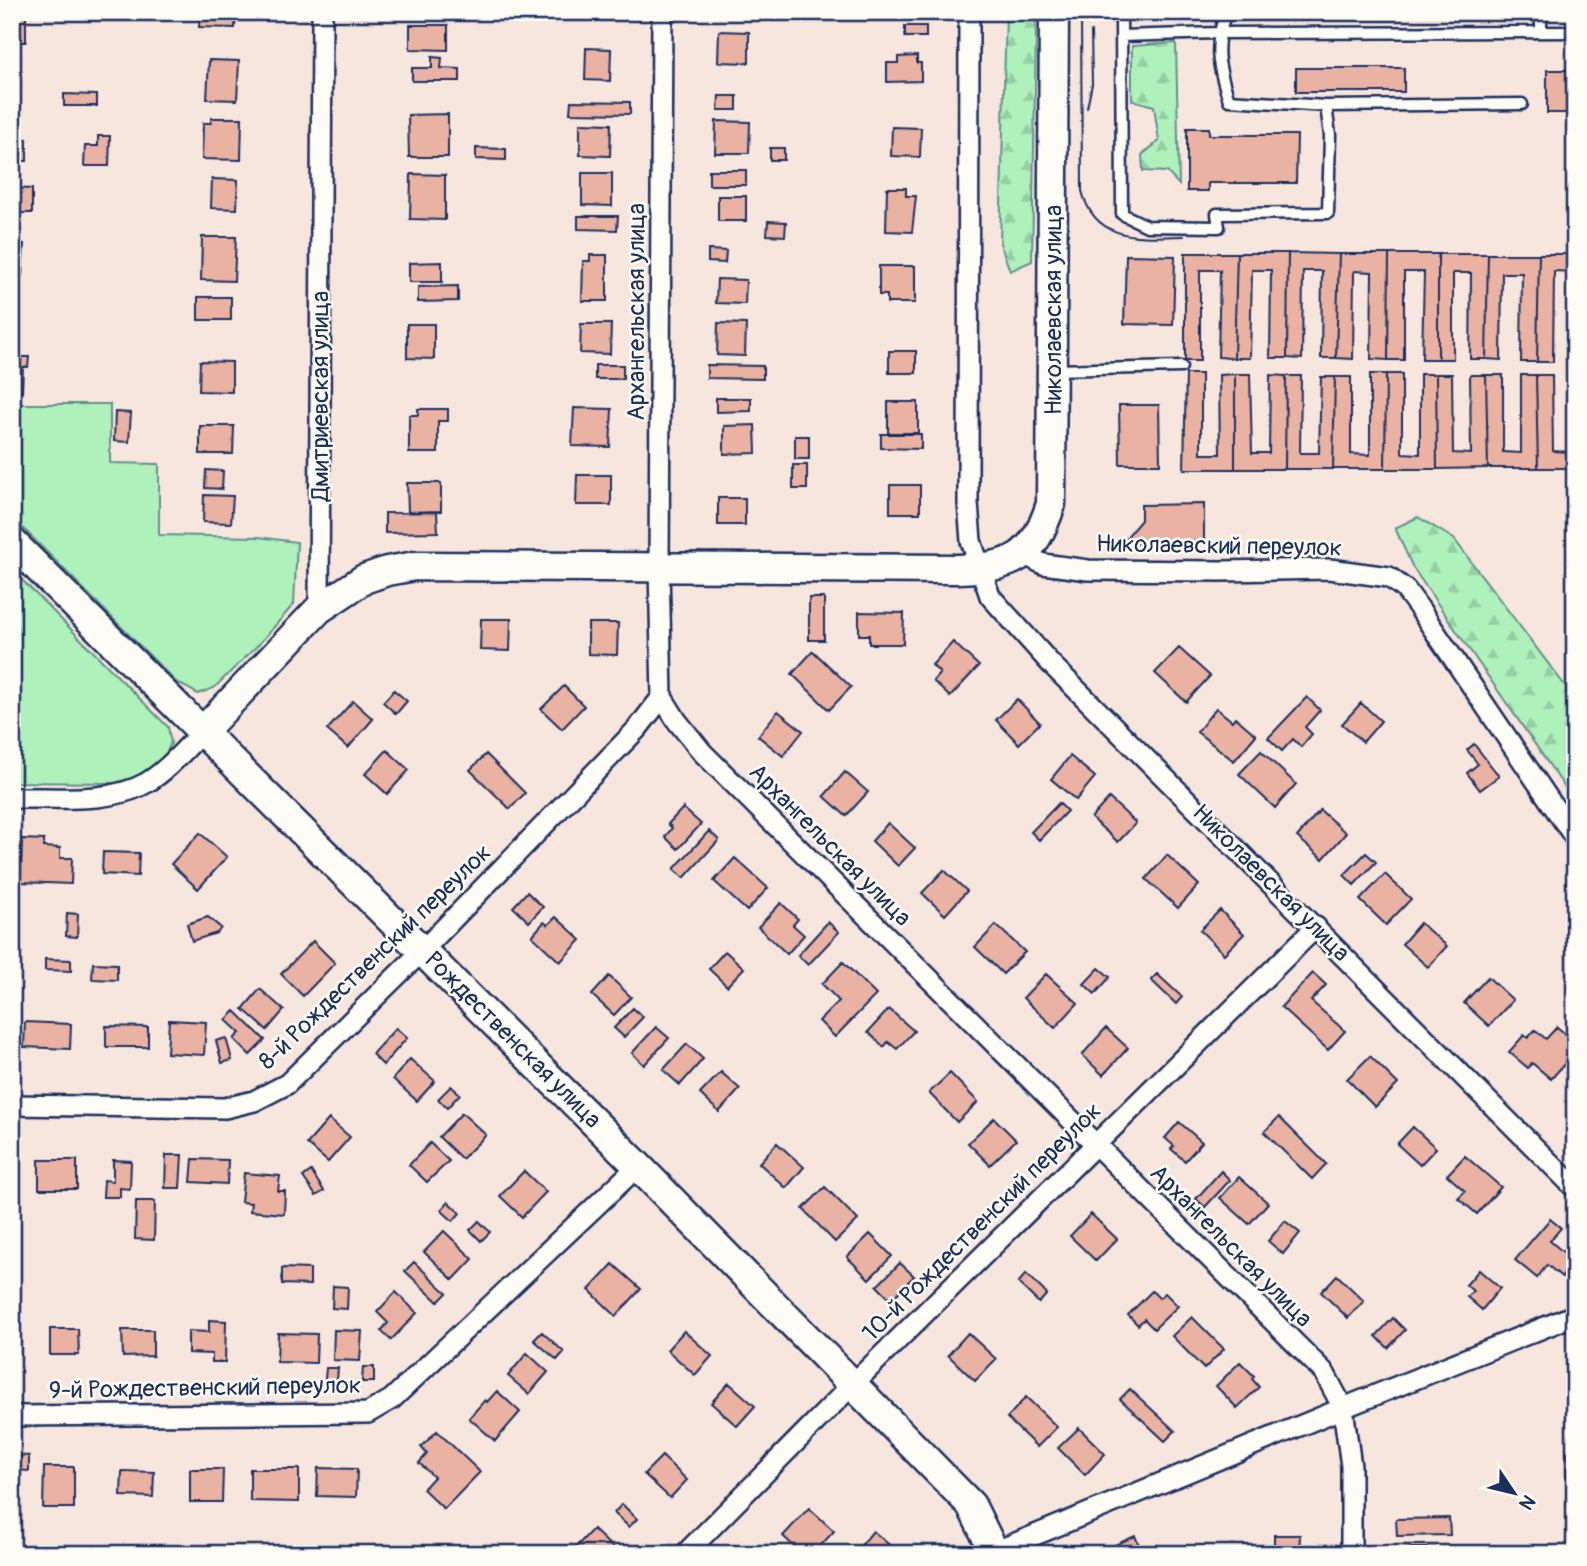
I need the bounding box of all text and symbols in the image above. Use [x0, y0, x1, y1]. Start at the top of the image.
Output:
street label: Архангельская улица [622, 203, 651, 421]
street label: Николаевская улица [1039, 205, 1068, 415]
street label: Дмитриевская улица [306, 291, 335, 502]
street label: Николаевский переулок [1096, 529, 1342, 563]
street label: Архангельская улица [743, 758, 917, 932]
street label: Николаевская улица [1186, 798, 1356, 968]
street label: 8-й Рождественский переулок [253, 838, 497, 1076]
street label: Рождественская улица [419, 946, 607, 1134]
street label: 10-й Рождественский переулок [857, 1097, 1107, 1347]
street label: Архангельская улица [1144, 1159, 1318, 1333]
street label: 9-й Рождественский переулок [49, 1371, 361, 1405]
north arrow [1478, 1458, 1548, 1528]
text: N [1514, 1490, 1541, 1514]

